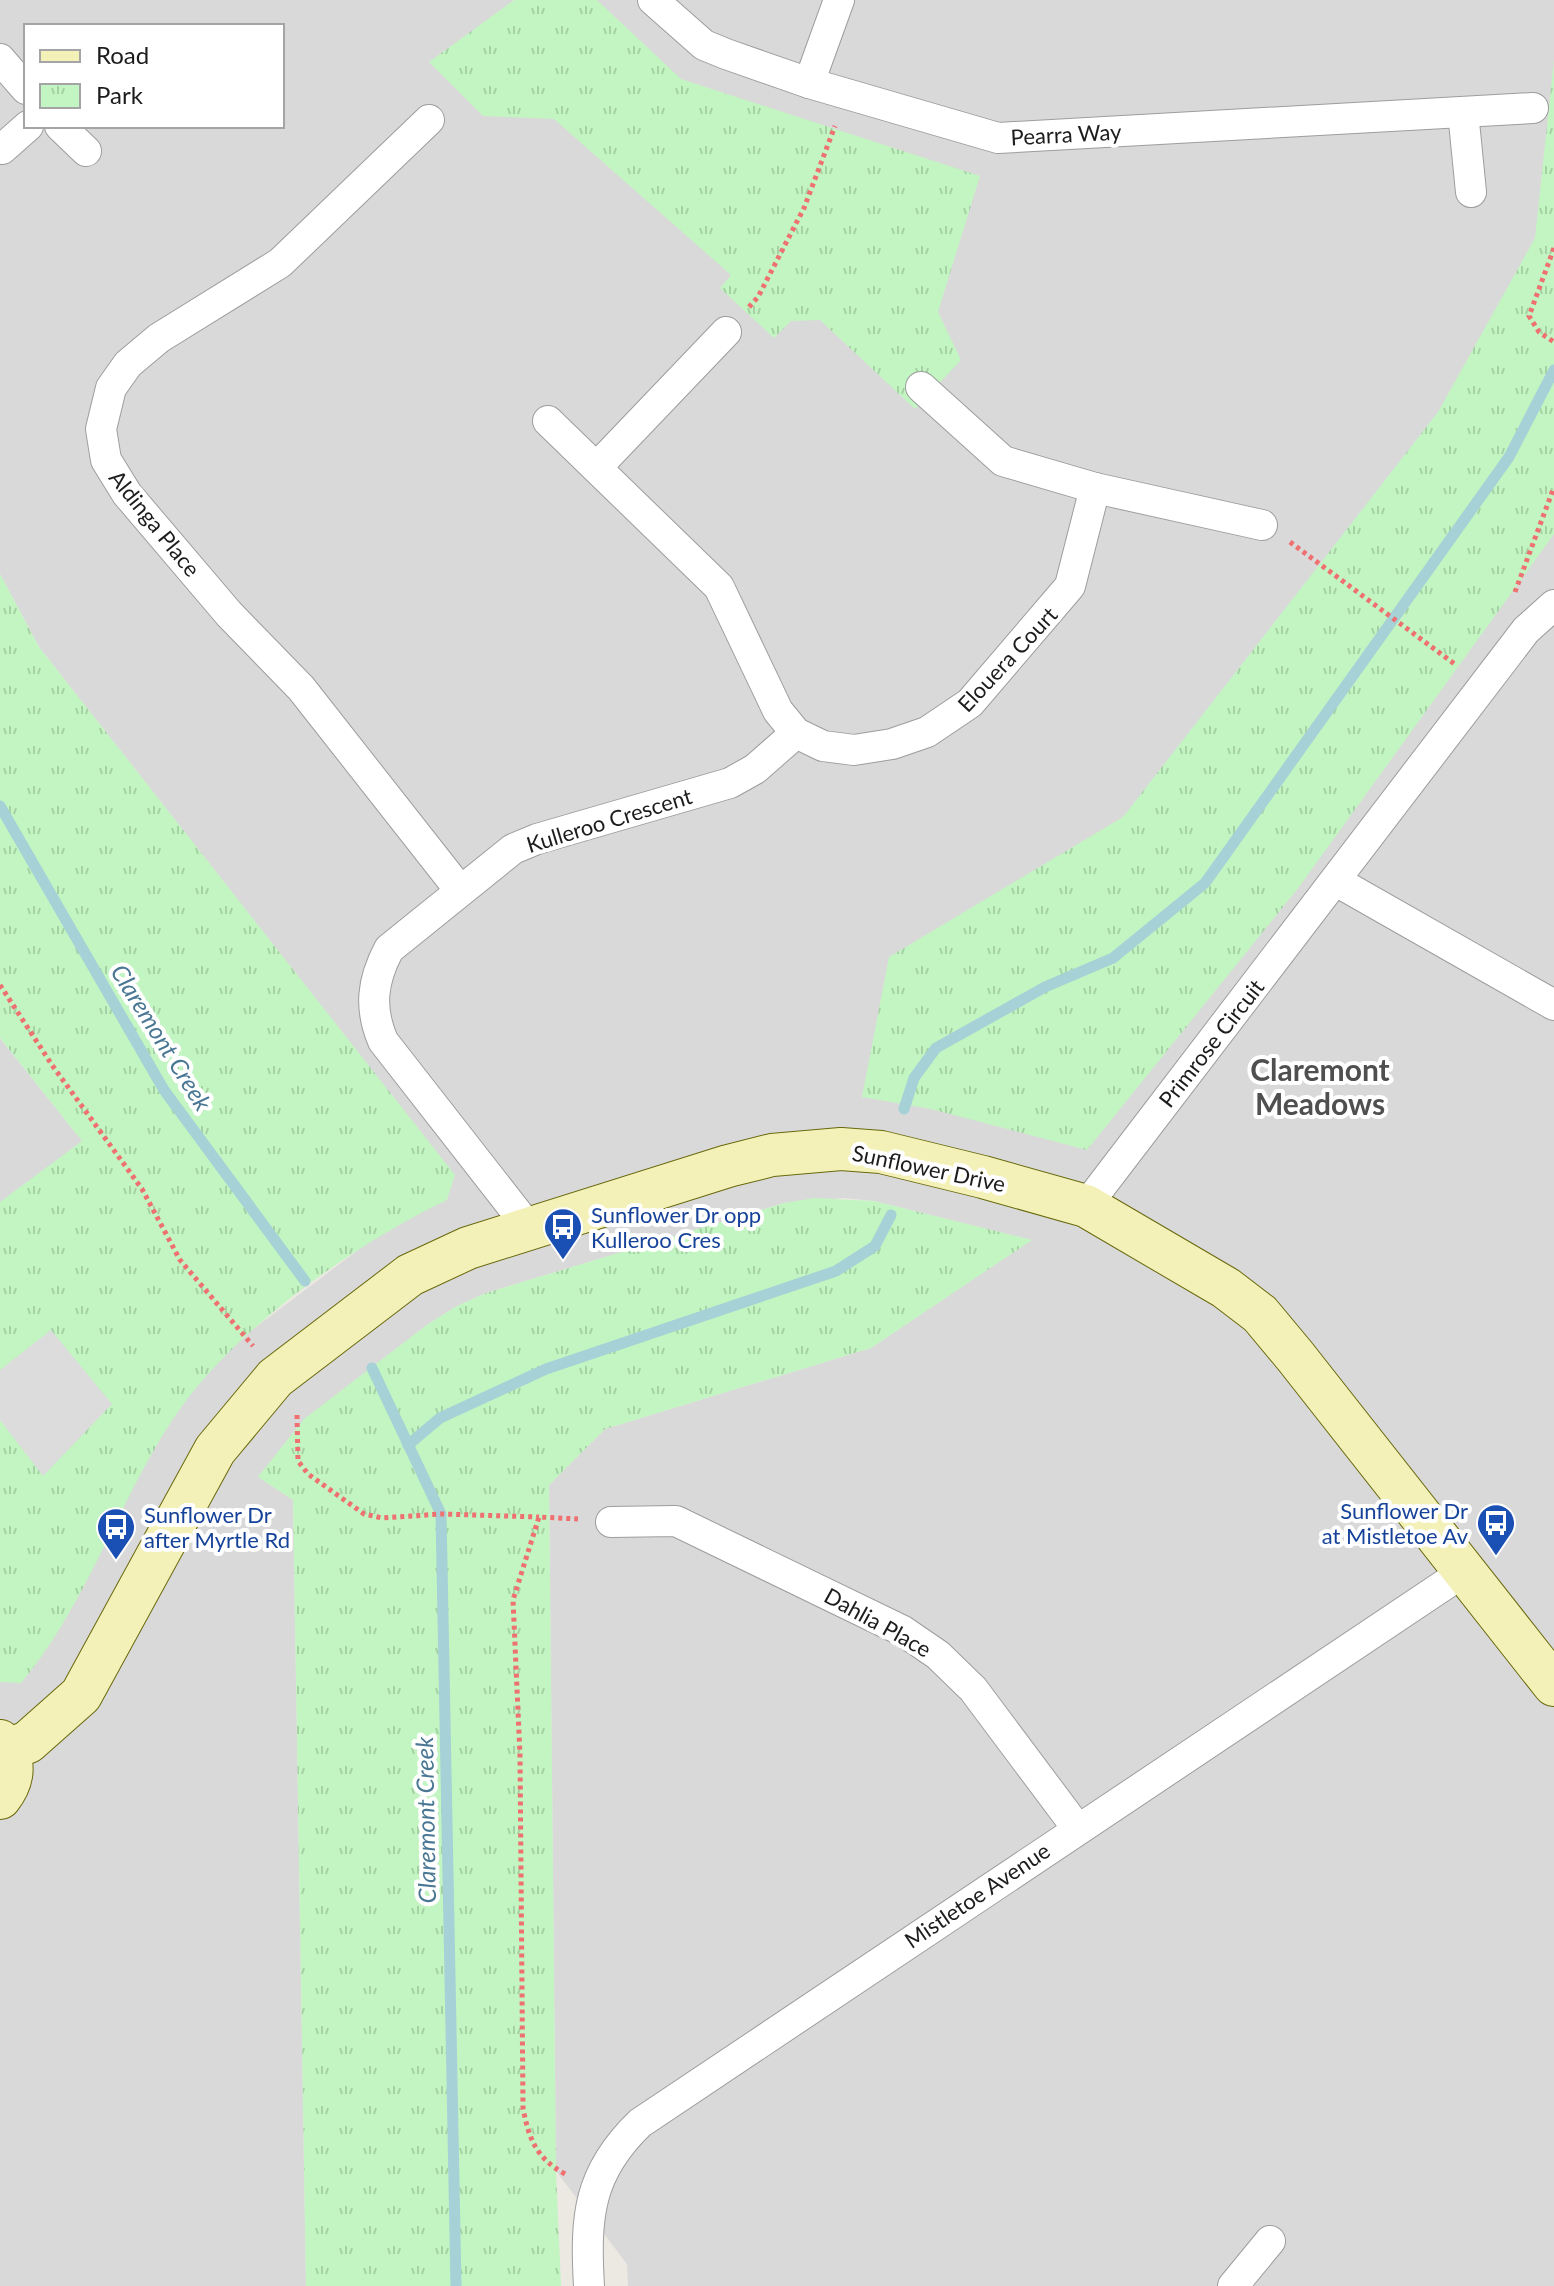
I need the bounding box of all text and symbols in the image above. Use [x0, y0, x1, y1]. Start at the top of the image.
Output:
legend [24, 24, 284, 128]
text: Road [96, 40, 149, 69]
text: Park [96, 80, 144, 109]
street label: Pearra Way [1010, 118, 1123, 150]
street label: Aldinga Place [104, 464, 206, 582]
street label: Elouera Court [952, 601, 1063, 717]
street label: Kulleroo Crescent [523, 782, 695, 858]
water label: Claremont Creek [105, 959, 219, 1116]
street label: Primrose Circuit [1153, 974, 1269, 1112]
district label: Claremont Meadows [1250, 1051, 1390, 1121]
street label: Sunflower Drive [850, 1139, 1008, 1197]
place label: Sunflower Dr opp Kulleroo Cres [591, 1201, 761, 1253]
bus stop icon: Sunflower Dr opp Kulleroo Cres [542, 1206, 584, 1261]
place label: Sunflower Dr at Mistletoe Av [1322, 1497, 1469, 1549]
place label: Sunflower Dr after Myrtle Rd [144, 1501, 290, 1553]
bus stop icon: Sunflower Dr at Mistletoe Av [1475, 1502, 1517, 1557]
bus stop icon: Sunflower Dr after Myrtle Rd [95, 1506, 137, 1561]
street label: Dahlia Place [820, 1582, 936, 1662]
water label: Claremont Creek [409, 1736, 441, 1904]
street label: Mistletoe Avenue [899, 1836, 1055, 1954]

